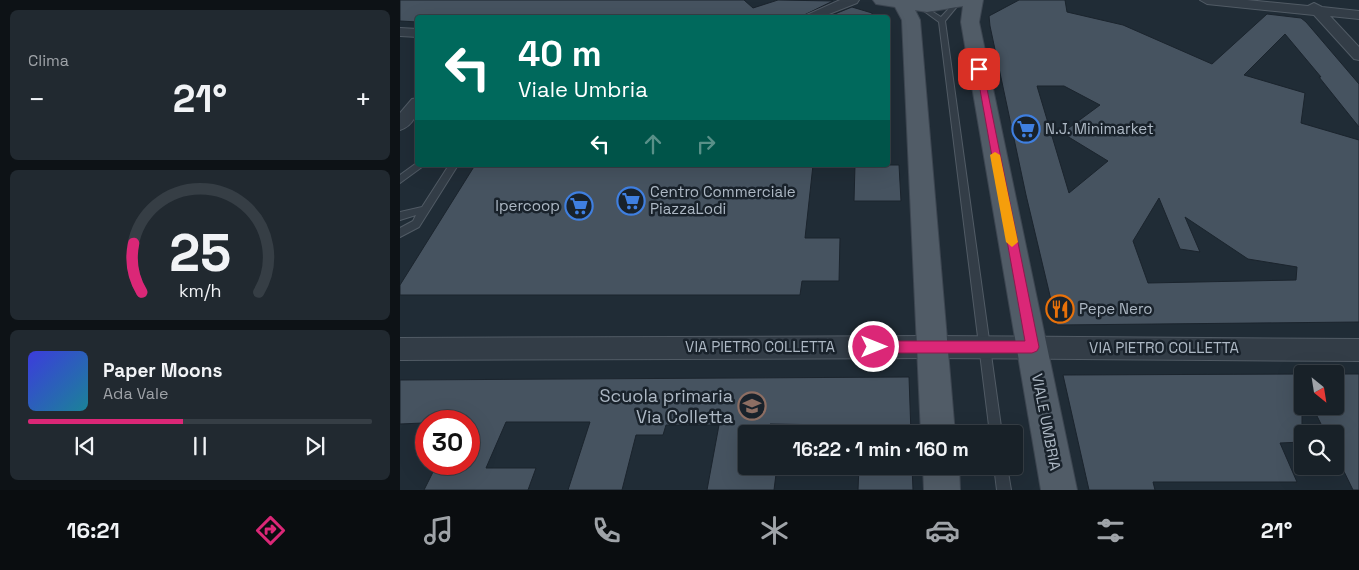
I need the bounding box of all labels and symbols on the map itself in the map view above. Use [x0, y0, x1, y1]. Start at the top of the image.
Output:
pin [958, 48, 1000, 90]
supermarket icon: N.J. Minimarket [1011, 114, 1041, 144]
place label: N.J. Minimarket [1045, 119, 1154, 138]
place label: Centro Commerciale PiazzaLodi [650, 182, 796, 218]
supermarket icon: Centro Commerciale PiazzaLodi [616, 186, 646, 216]
supermarket icon: Ipercoop [564, 191, 594, 221]
place label: Ipercoop [495, 196, 560, 215]
restaurant icon: Pepe Nero [1045, 294, 1075, 324]
place label: Pepe Nero [1079, 299, 1153, 318]
position arrow [847, 320, 899, 372]
street label: VIA PIETRO COLLETTA [685, 337, 835, 356]
street label: VIA PIETRO COLLETTA [1089, 338, 1239, 357]
north arrow [1294, 365, 1344, 415]
street label: VIALE UMBRIA [1028, 372, 1065, 473]
place label: Scuola primaria Via Colletta [600, 384, 733, 428]
school or university icon: Scuola primaria Via Colletta [737, 391, 767, 421]
speed limit sign: 30 [415, 410, 480, 475]

